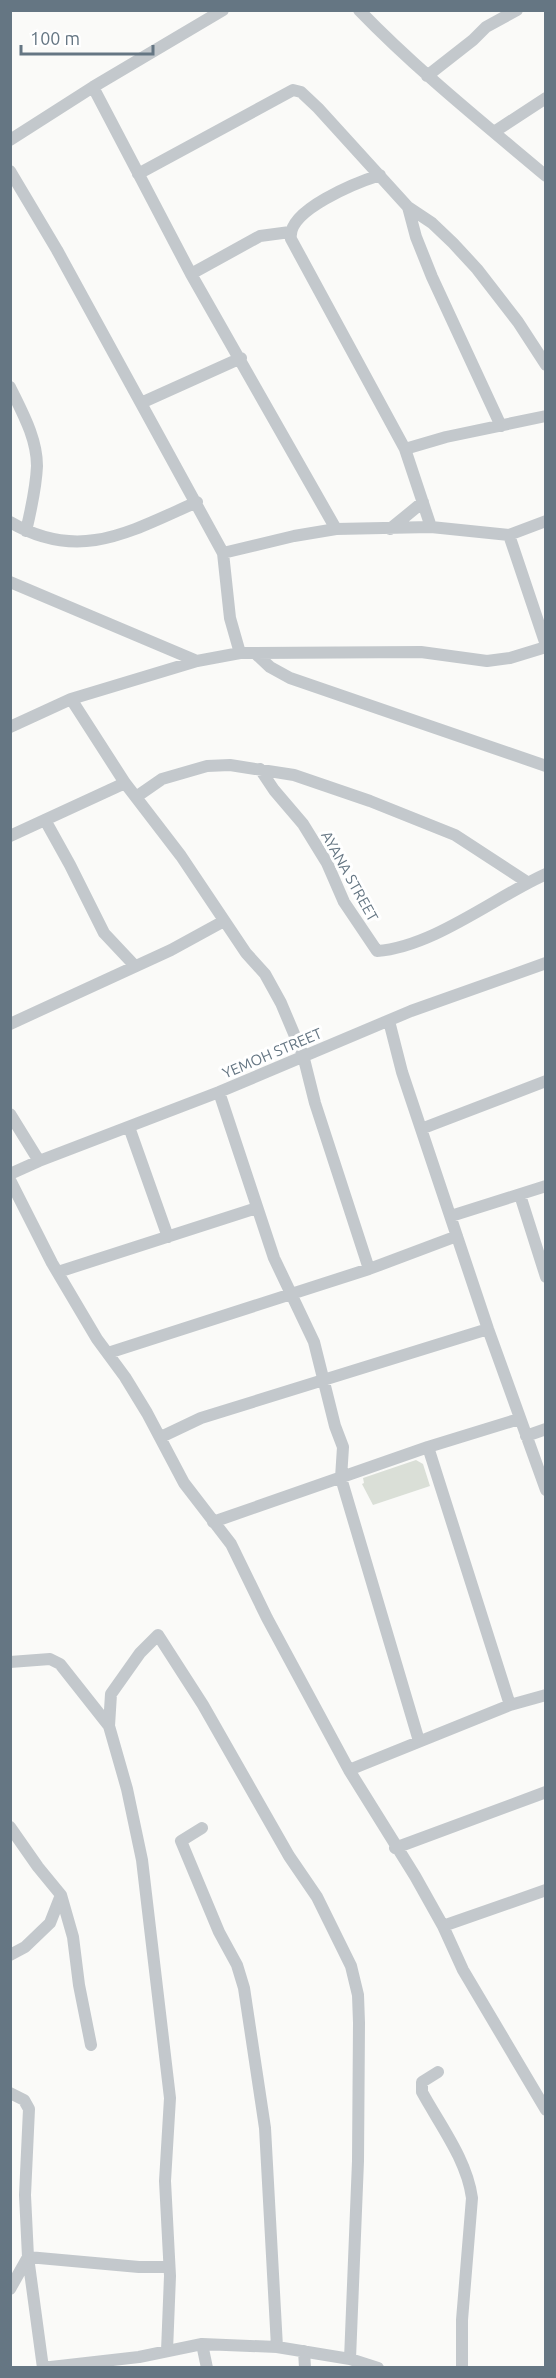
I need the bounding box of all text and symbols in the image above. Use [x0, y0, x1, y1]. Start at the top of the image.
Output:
scale bar [21, 18, 153, 56]
text: 100 m [30, 28, 80, 48]
street label: AYANA STREET [318, 828, 382, 925]
street label: YEMOH STREET [220, 1024, 325, 1082]

